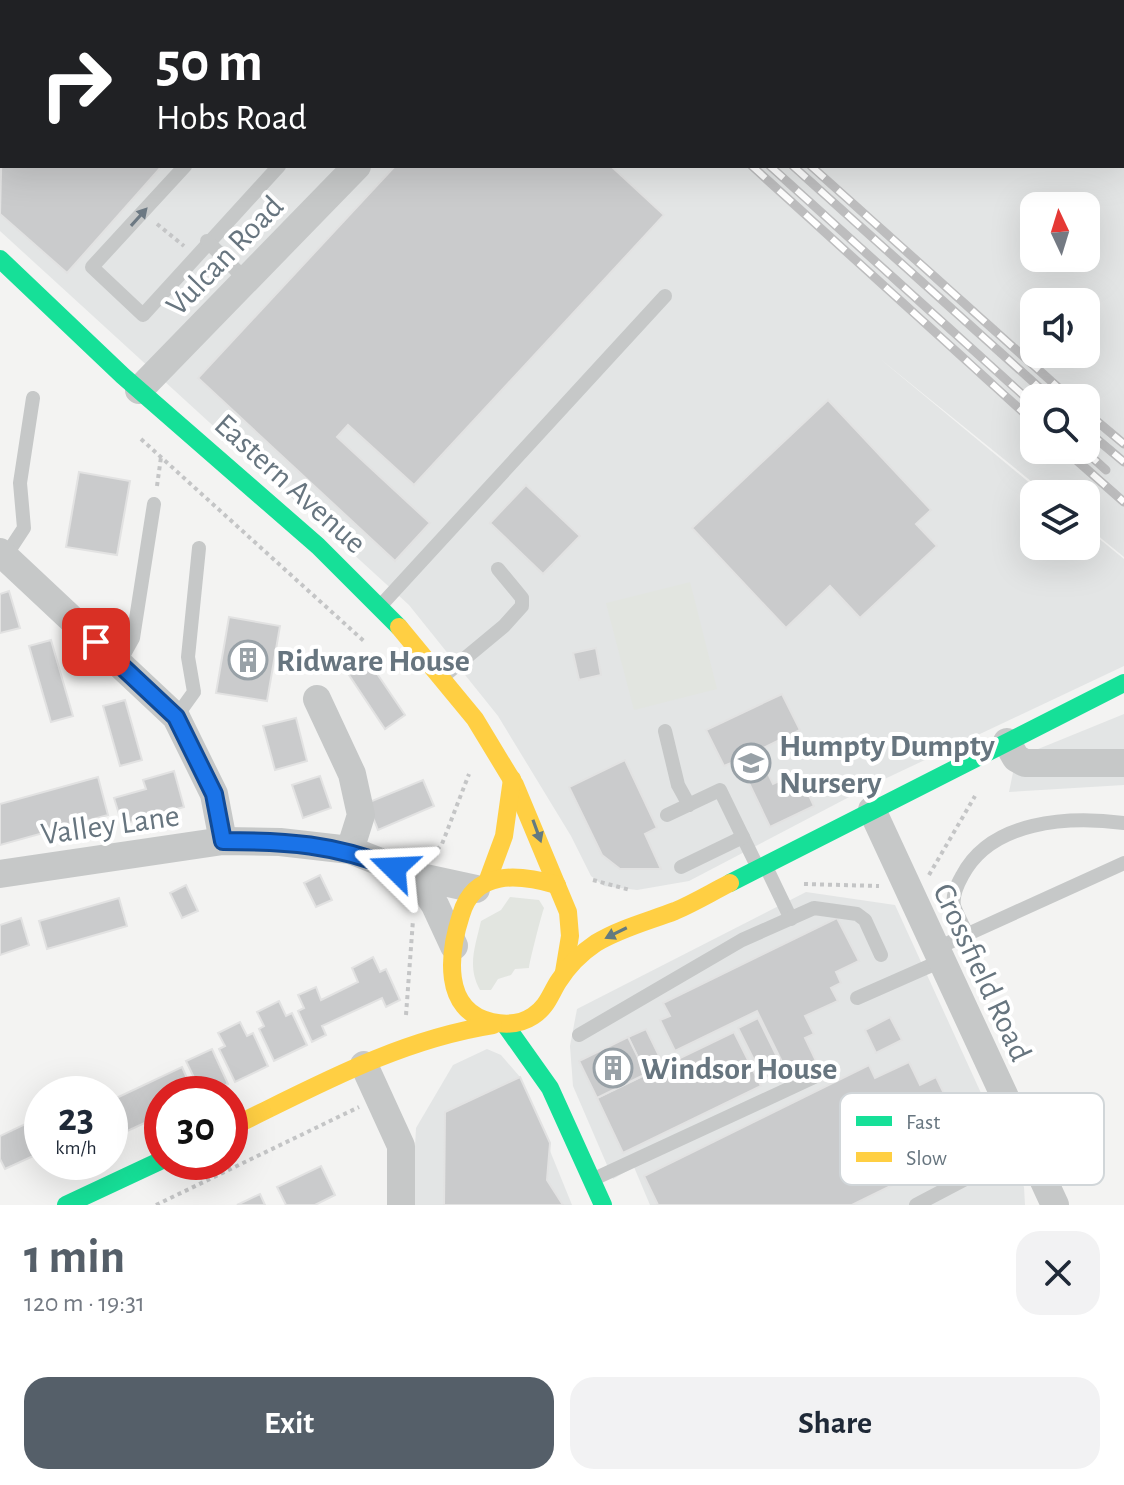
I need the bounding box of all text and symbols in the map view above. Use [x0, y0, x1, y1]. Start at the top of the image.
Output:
icon: right [24, 32, 128, 136]
text: 50 m [156, 35, 263, 91]
text: Hobs Road [156, 100, 307, 136]
street label: Vulcan Road [160, 190, 289, 322]
north arrow [1020, 192, 1100, 272]
map controls [1020, 192, 1100, 560]
one-way arrow [129, 207, 147, 226]
button: sound [1020, 288, 1100, 368]
button: search [1020, 384, 1100, 464]
street label: Eastern Avenue [209, 408, 372, 560]
button: layers [1020, 480, 1100, 560]
pin [62, 608, 130, 676]
icon: arrive [74, 620, 118, 664]
building icon: Ridware House [227, 639, 269, 681]
place label: Ridware House [276, 645, 470, 677]
place label: Humpty Dumpty Nursery [779, 730, 996, 799]
school or university icon: Humpty Dumpty Nursery [730, 742, 772, 784]
street label: Valley Lane [39, 799, 182, 851]
one-way arrow [532, 819, 544, 843]
position arrow [352, 826, 436, 910]
street label: Crossfield Road [927, 879, 1037, 1066]
one-way arrow [604, 926, 627, 940]
building icon: Windsor House [592, 1047, 634, 1089]
place label: Windsor House [641, 1053, 837, 1085]
speed limit sign: 30 [144, 1076, 248, 1180]
legend [840, 1093, 1104, 1185]
text: 23 [58, 1098, 94, 1138]
text: Fast [906, 1111, 940, 1133]
text: km/h [55, 1138, 97, 1158]
text: Slow [906, 1147, 947, 1169]
button: close [1016, 1231, 1100, 1315]
text: 1 min [24, 1234, 125, 1282]
text: 120 m · 19:31 [24, 1290, 145, 1316]
button: Exit [24, 1377, 554, 1469]
button: Share [570, 1377, 1100, 1469]

